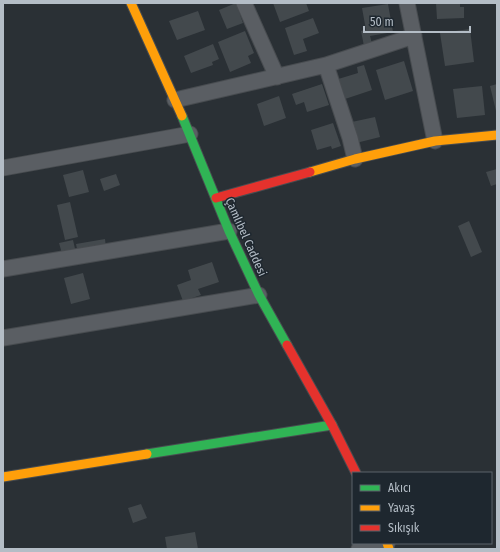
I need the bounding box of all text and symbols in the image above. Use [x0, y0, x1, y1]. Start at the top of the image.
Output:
scale bar [364, 8, 470, 34]
text: 50 m [370, 15, 394, 29]
street label: Çamlıbel Caddesi [222, 196, 270, 278]
legend [352, 472, 492, 544]
text: Akıcı [388, 481, 411, 495]
text: Yavaş [388, 501, 415, 515]
text: Sıkışık [388, 521, 420, 535]

